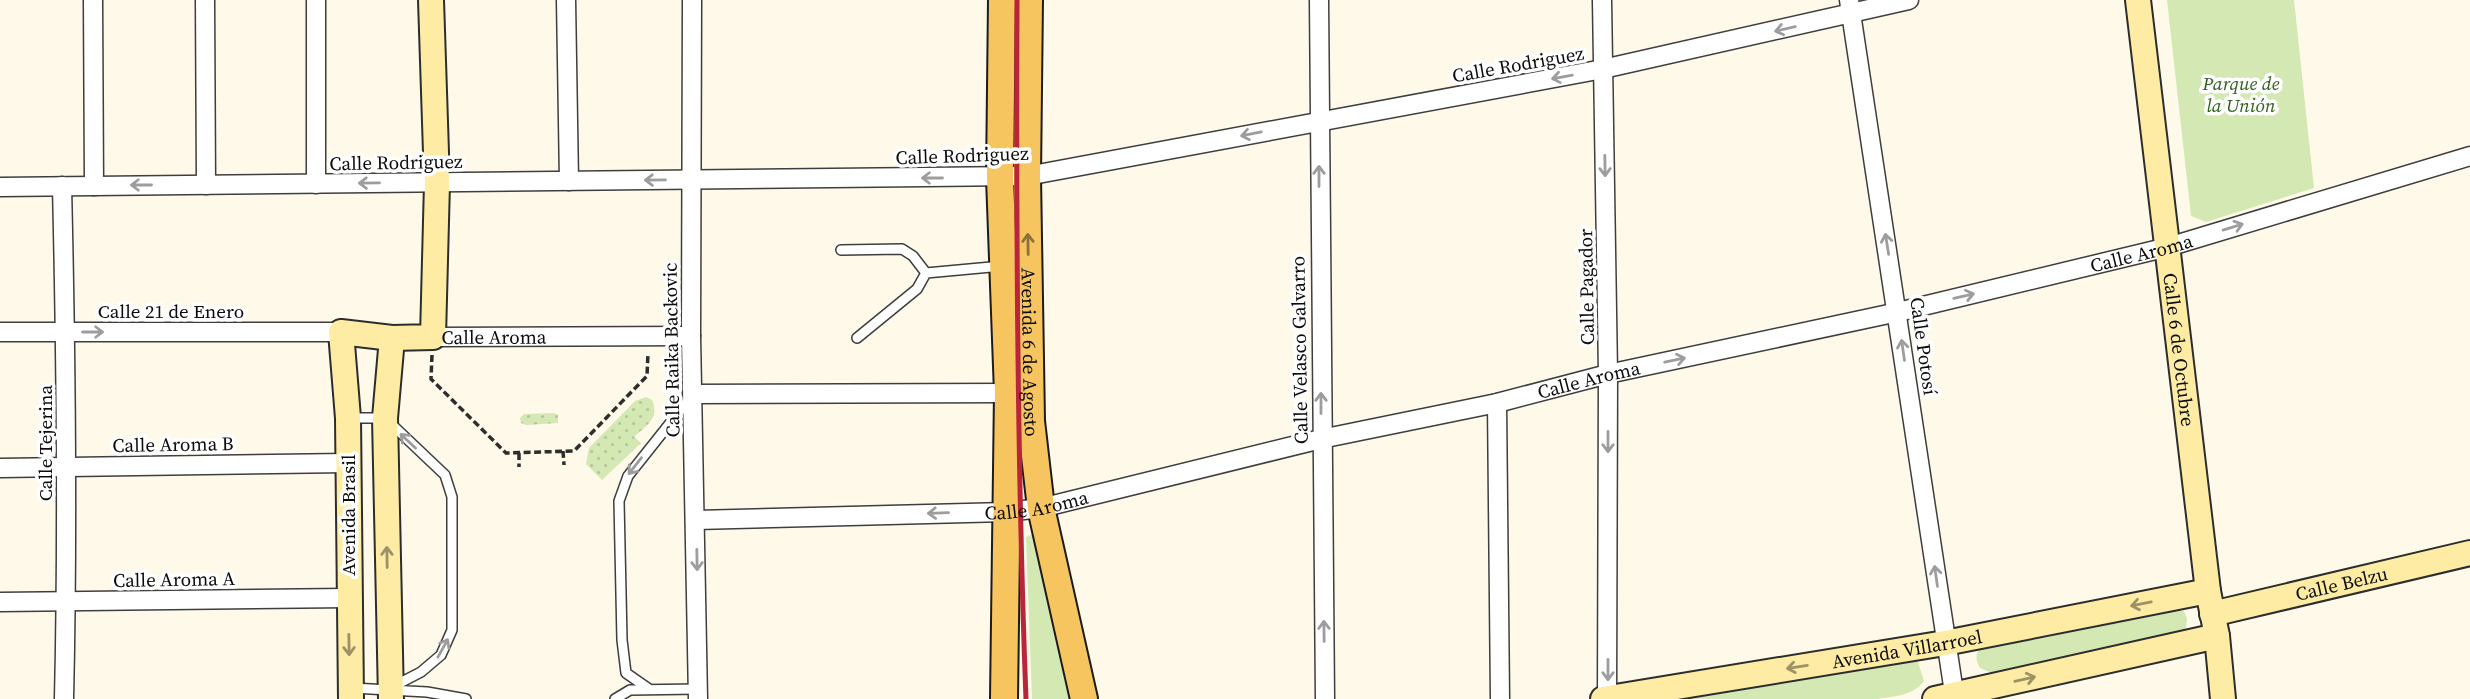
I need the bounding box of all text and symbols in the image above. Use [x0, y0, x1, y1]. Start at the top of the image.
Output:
one-way arrow [1774, 23, 1796, 36]
street label: Calle Rodriguez [1450, 40, 1586, 88]
park label: Parque de la Unión [2202, 70, 2280, 118]
one-way arrow [1551, 71, 1574, 84]
one-way arrow [1240, 128, 1263, 142]
street label: Calle Rodriguez [895, 140, 1029, 170]
street label: Calle Rodriguez [329, 148, 463, 176]
one-way arrow [1598, 154, 1612, 177]
one-way arrow [1312, 165, 1326, 188]
one-way arrow [921, 172, 944, 185]
one-way arrow [644, 173, 667, 187]
one-way arrow [358, 176, 381, 190]
one-way arrow [130, 178, 153, 192]
one-way arrow [2222, 220, 2244, 233]
street label: Calle Aroma [2087, 227, 2196, 278]
street label: Calle Pagador [1572, 229, 1600, 345]
one-way arrow [1021, 233, 1035, 256]
one-way arrow [1880, 234, 1893, 256]
street label: Calle Velasco Galvarro [1284, 256, 1314, 444]
street label: Calle Raika Backovic [656, 262, 686, 438]
street label: Avenida 6 de Agosto [1015, 267, 1046, 438]
street label: Calle 6 de Octubre [2157, 271, 2201, 428]
one-way arrow [1952, 289, 1975, 302]
street label: Calle Potosí [1904, 295, 1944, 397]
street label: Calle 21 de Enero [98, 298, 244, 324]
street label: Calle Aroma [442, 324, 547, 350]
one-way arrow [81, 325, 104, 339]
one-way arrow [1896, 340, 1909, 362]
one-way arrow [1663, 352, 1686, 366]
street label: Calle Aroma [1535, 354, 1643, 405]
street label: Calle Tejerina [32, 384, 58, 501]
one-way arrow [1314, 392, 1328, 415]
street label: Calle Aroma B [112, 430, 234, 458]
one-way arrow [1601, 431, 1615, 454]
one-way arrow [400, 432, 417, 449]
street label: Avenida Brasil [335, 454, 361, 576]
one-way arrow [628, 457, 643, 475]
street label: Calle Aroma [984, 484, 1091, 526]
one-way arrow [927, 507, 950, 520]
one-way arrow [381, 546, 394, 569]
one-way arrow [690, 549, 703, 572]
street label: Calle Belzu [2293, 560, 2390, 607]
street label: Calle Aroma A [113, 565, 236, 593]
one-way arrow [1929, 565, 1942, 587]
one-way arrow [2130, 598, 2153, 611]
one-way arrow [1317, 620, 1331, 643]
street label: Avenida Villarroel [1830, 623, 1985, 674]
one-way arrow [342, 633, 356, 656]
one-way arrow [436, 639, 450, 659]
one-way arrow [1601, 658, 1614, 681]
one-way arrow [1786, 661, 1809, 674]
one-way arrow [2013, 672, 2036, 686]

